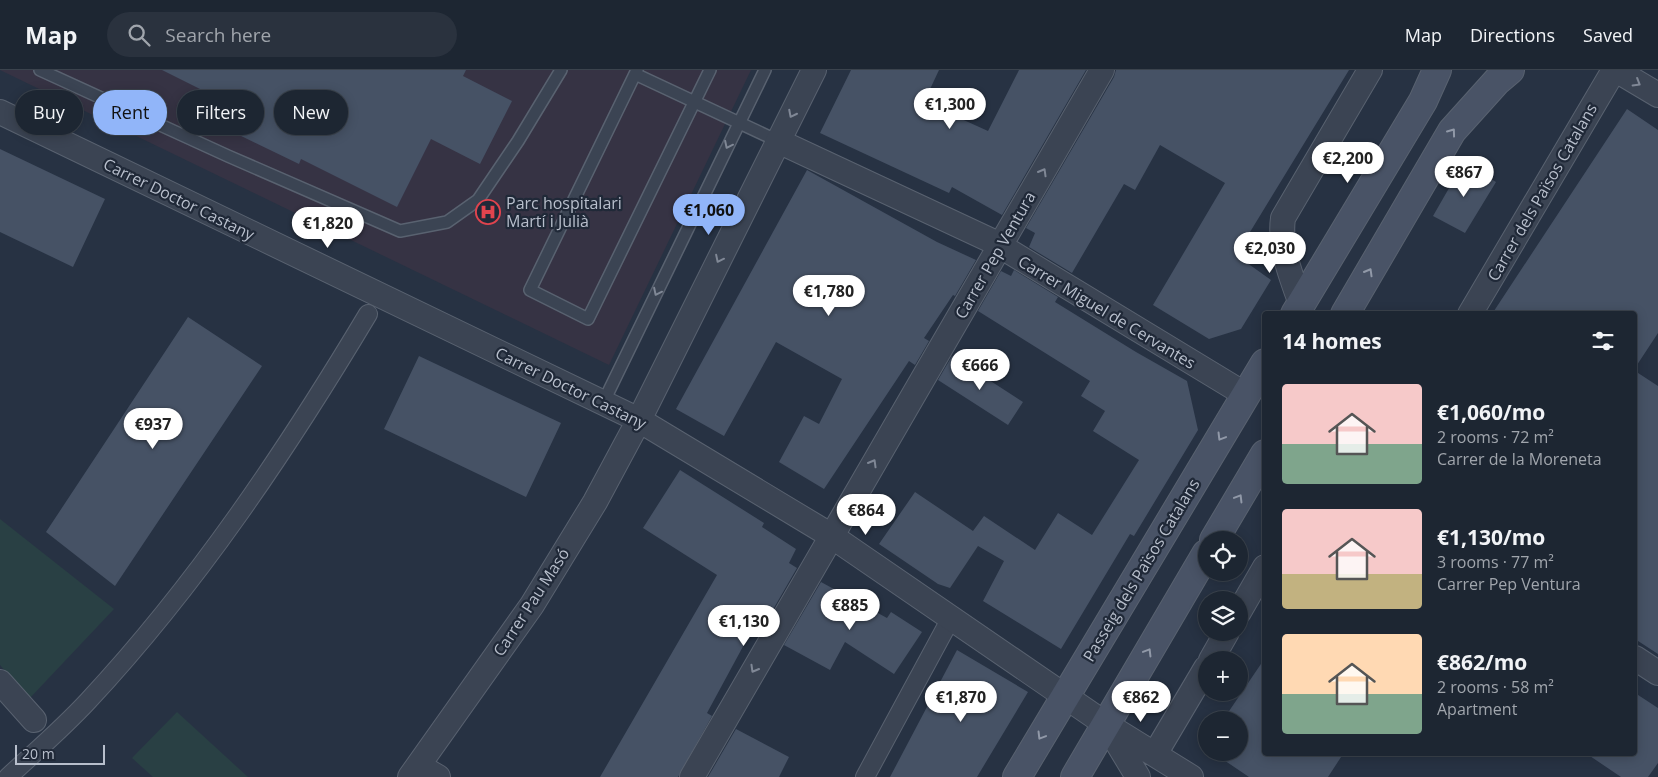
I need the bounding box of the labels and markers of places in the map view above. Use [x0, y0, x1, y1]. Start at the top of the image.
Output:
pin: €1,300 [909, 88, 991, 130]
pin: €2,200 [1307, 142, 1389, 184]
pin: €867 [1434, 156, 1494, 198]
place label: Parc hospitalari Martí i Julià [506, 192, 622, 232]
pin: €1,060 [668, 194, 750, 236]
hospital icon: Parc hospitalari Martí i Julià [475, 199, 501, 225]
pin: €1,820 [287, 206, 369, 249]
pin: €2,030 [1229, 232, 1311, 274]
pin: €1,780 [788, 274, 870, 317]
pin: €666 [950, 348, 1010, 391]
pin: €937 [123, 408, 183, 450]
pin: €864 [836, 494, 896, 536]
pin: €885 [820, 588, 880, 631]
pin: €1,130 [703, 604, 785, 647]
pin: €1,870 [920, 680, 1002, 723]
pin: €862 [1111, 680, 1171, 723]

